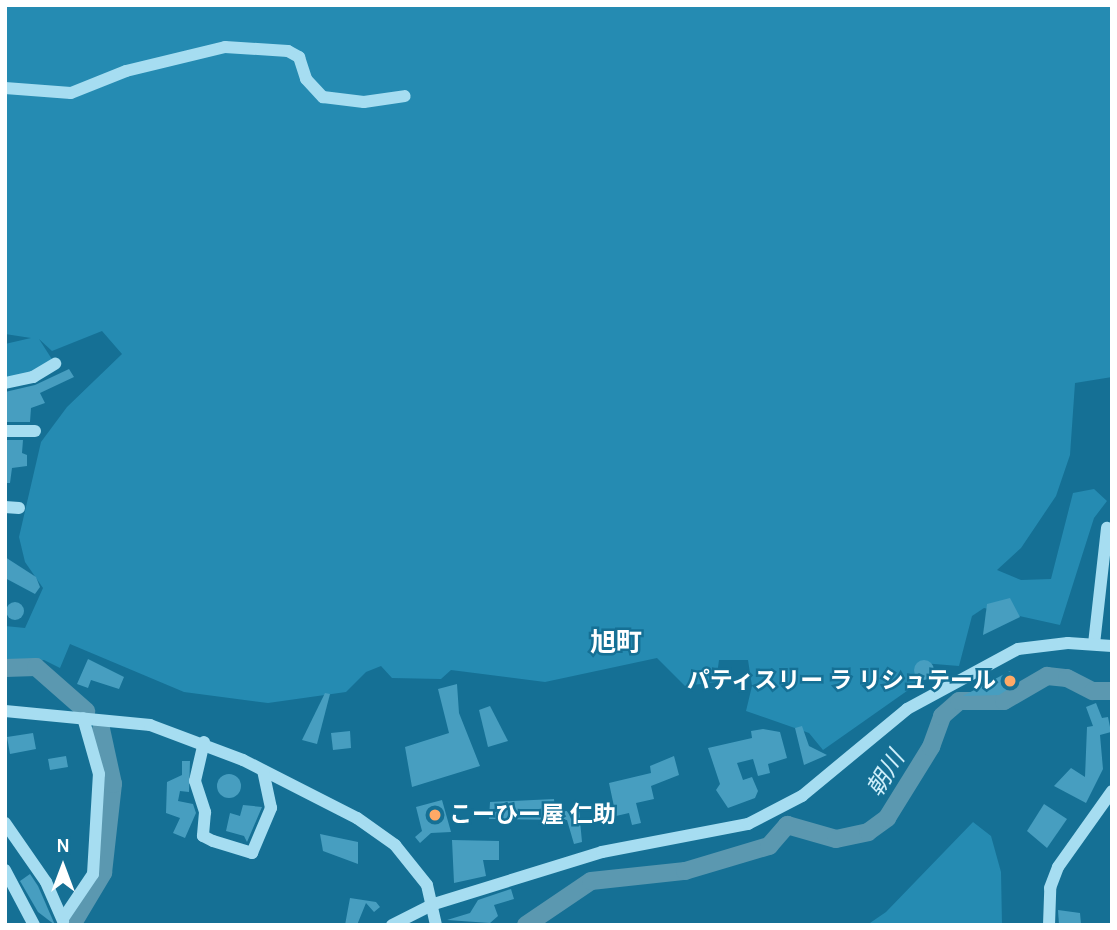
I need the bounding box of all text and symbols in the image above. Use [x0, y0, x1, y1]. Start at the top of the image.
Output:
district label: 旭町 [590, 627, 642, 659]
place label: パティスリー ラ リシュテール [685, 667, 996, 695]
marker: パティスリー ラ リシュテール [1002, 673, 1018, 689]
water label: 朝川 [861, 746, 911, 802]
place label: こーひー屋 仁助 [449, 801, 616, 829]
marker: こーひー屋 仁助 [427, 807, 443, 823]
north arrow [28, 832, 98, 902]
text: N [56, 835, 70, 857]

